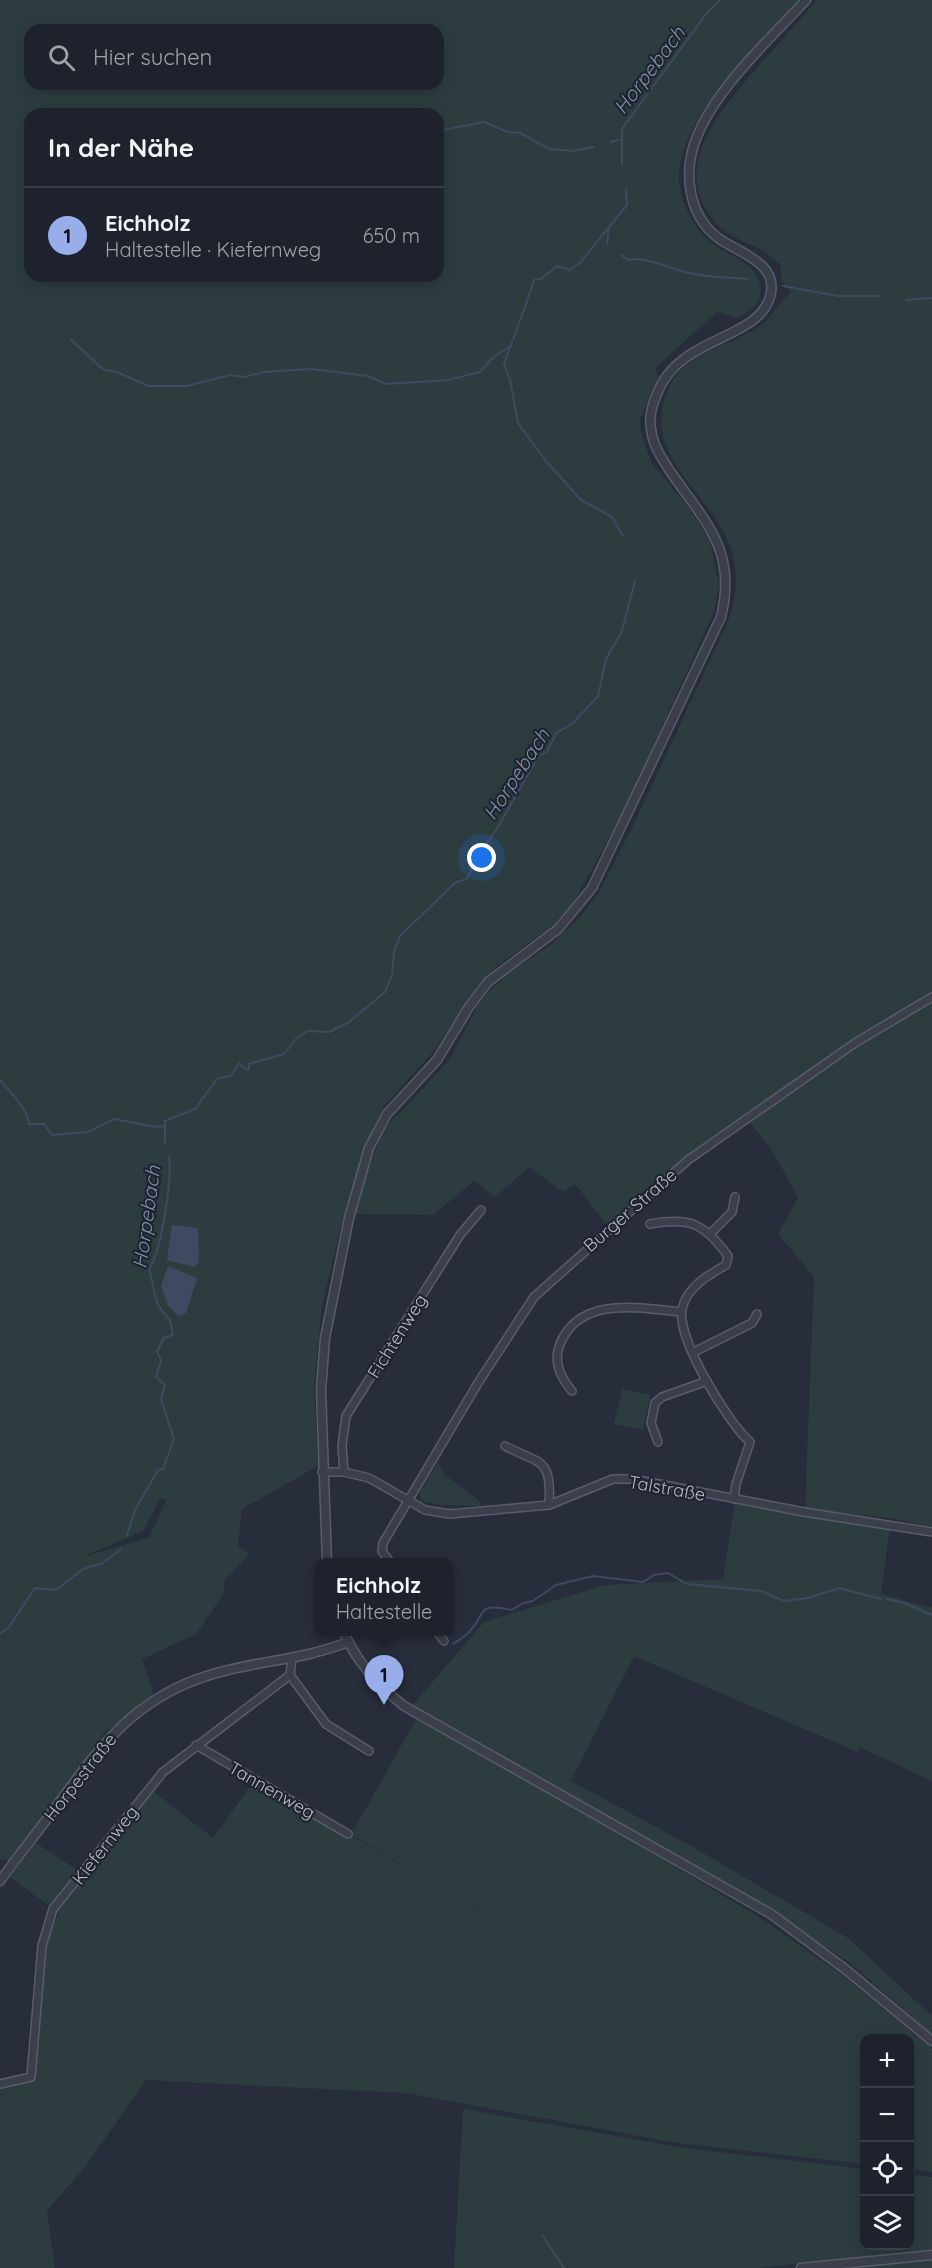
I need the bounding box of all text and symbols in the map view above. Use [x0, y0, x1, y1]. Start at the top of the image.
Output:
water label: Horpebach [608, 21, 691, 119]
search box [24, 24, 444, 90]
icon: search [45, 41, 78, 74]
text: Hier suchen [93, 43, 212, 71]
text: In der Nähe [48, 131, 194, 164]
text: Eichholz [105, 209, 190, 237]
text: 1 [64, 223, 71, 248]
text: 650 m [363, 223, 420, 248]
text: Haltestelle · Kiefernweg [105, 237, 321, 262]
water label: Horpebach [477, 723, 555, 824]
your location [467, 843, 496, 872]
water label: Horpebach [126, 1163, 166, 1270]
street label: Burger Straße [579, 1163, 681, 1257]
street label: Fichtenweg [362, 1290, 432, 1382]
street label: Talstraße [627, 1470, 707, 1506]
popup [315, 1558, 453, 1636]
text: Eichholz [336, 1571, 421, 1599]
text: Haltestelle [336, 1599, 432, 1624]
pin: 1 [364, 1656, 404, 1705]
street label: Horpestraße [39, 1729, 121, 1825]
street label: Tannenweg [225, 1756, 319, 1824]
street label: Kiefernweg [67, 1801, 143, 1889]
map controls [860, 2034, 914, 2250]
button: + [860, 2034, 914, 2088]
button: − [860, 2088, 914, 2142]
button: locate [860, 2142, 914, 2196]
button: layers [860, 2196, 914, 2250]

